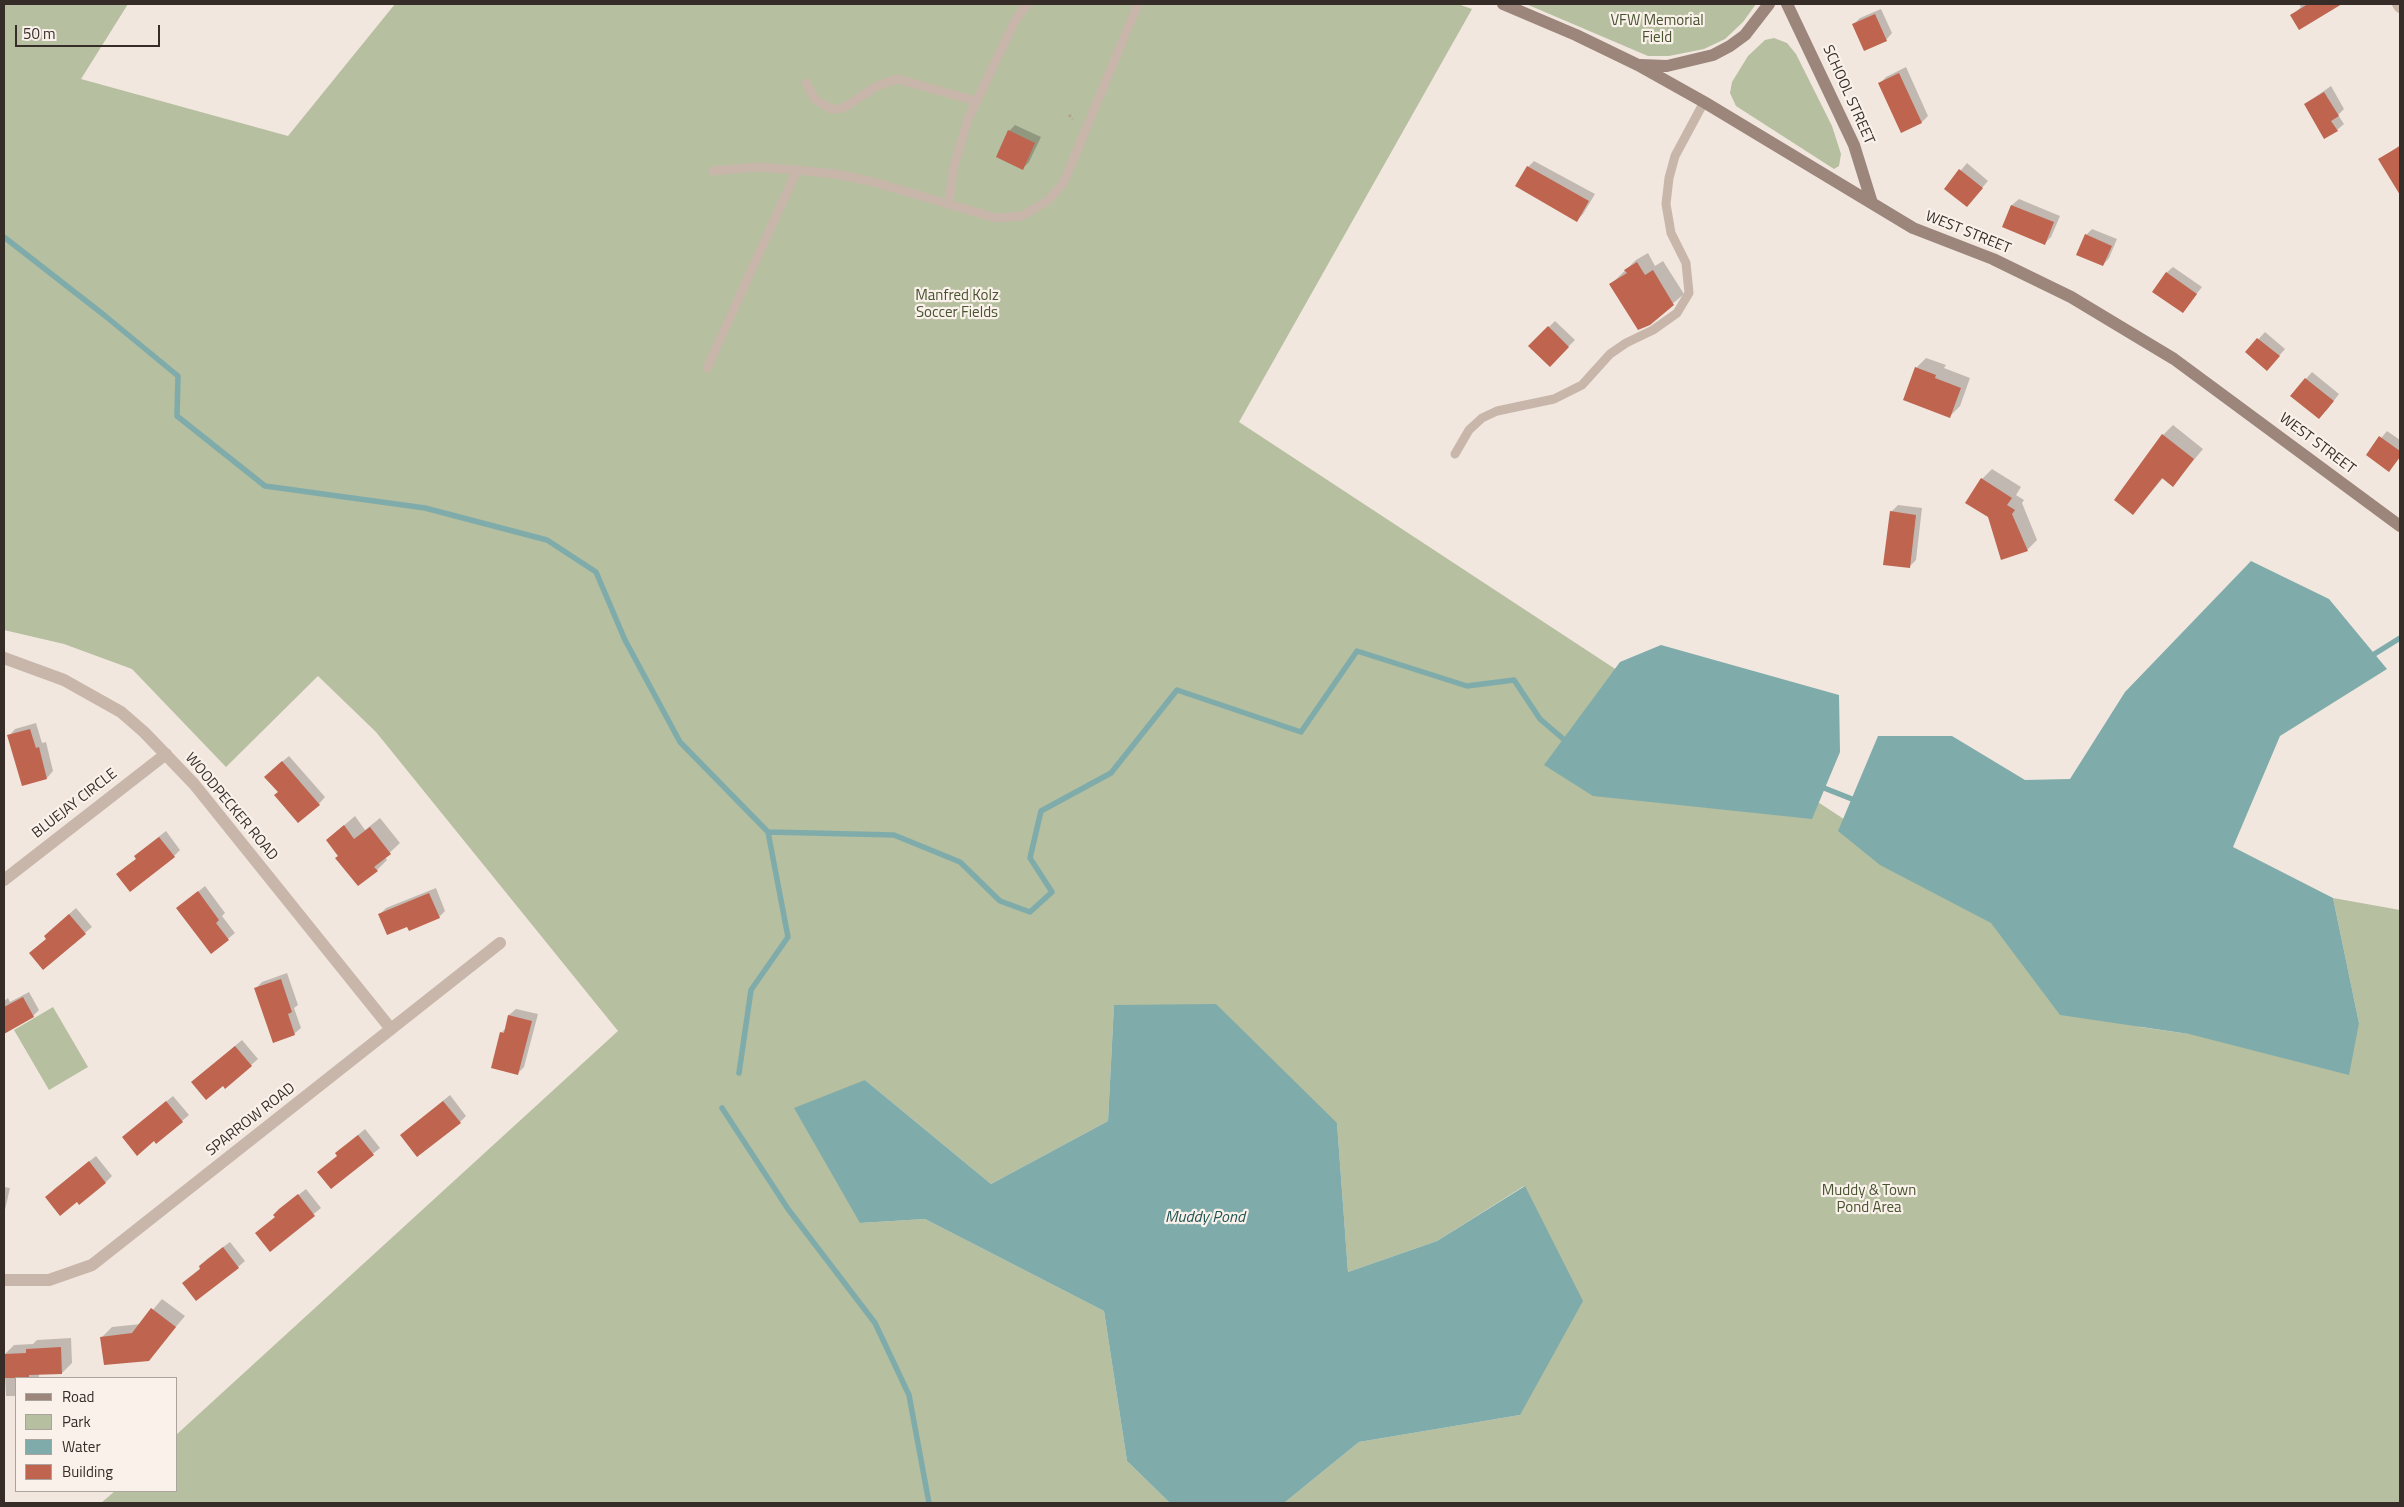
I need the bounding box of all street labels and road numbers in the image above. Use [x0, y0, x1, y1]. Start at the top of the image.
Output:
street label: SCHOOL STREET [1818, 43, 1878, 147]
street label: WEST STREET [1923, 208, 2013, 258]
street label: WEST STREET [2275, 410, 2359, 478]
street label: WOODPECKER ROAD [181, 750, 281, 864]
street label: BLUEJAY CIRCLE [29, 765, 121, 843]
street label: SPARROW ROAD [203, 1080, 299, 1160]

